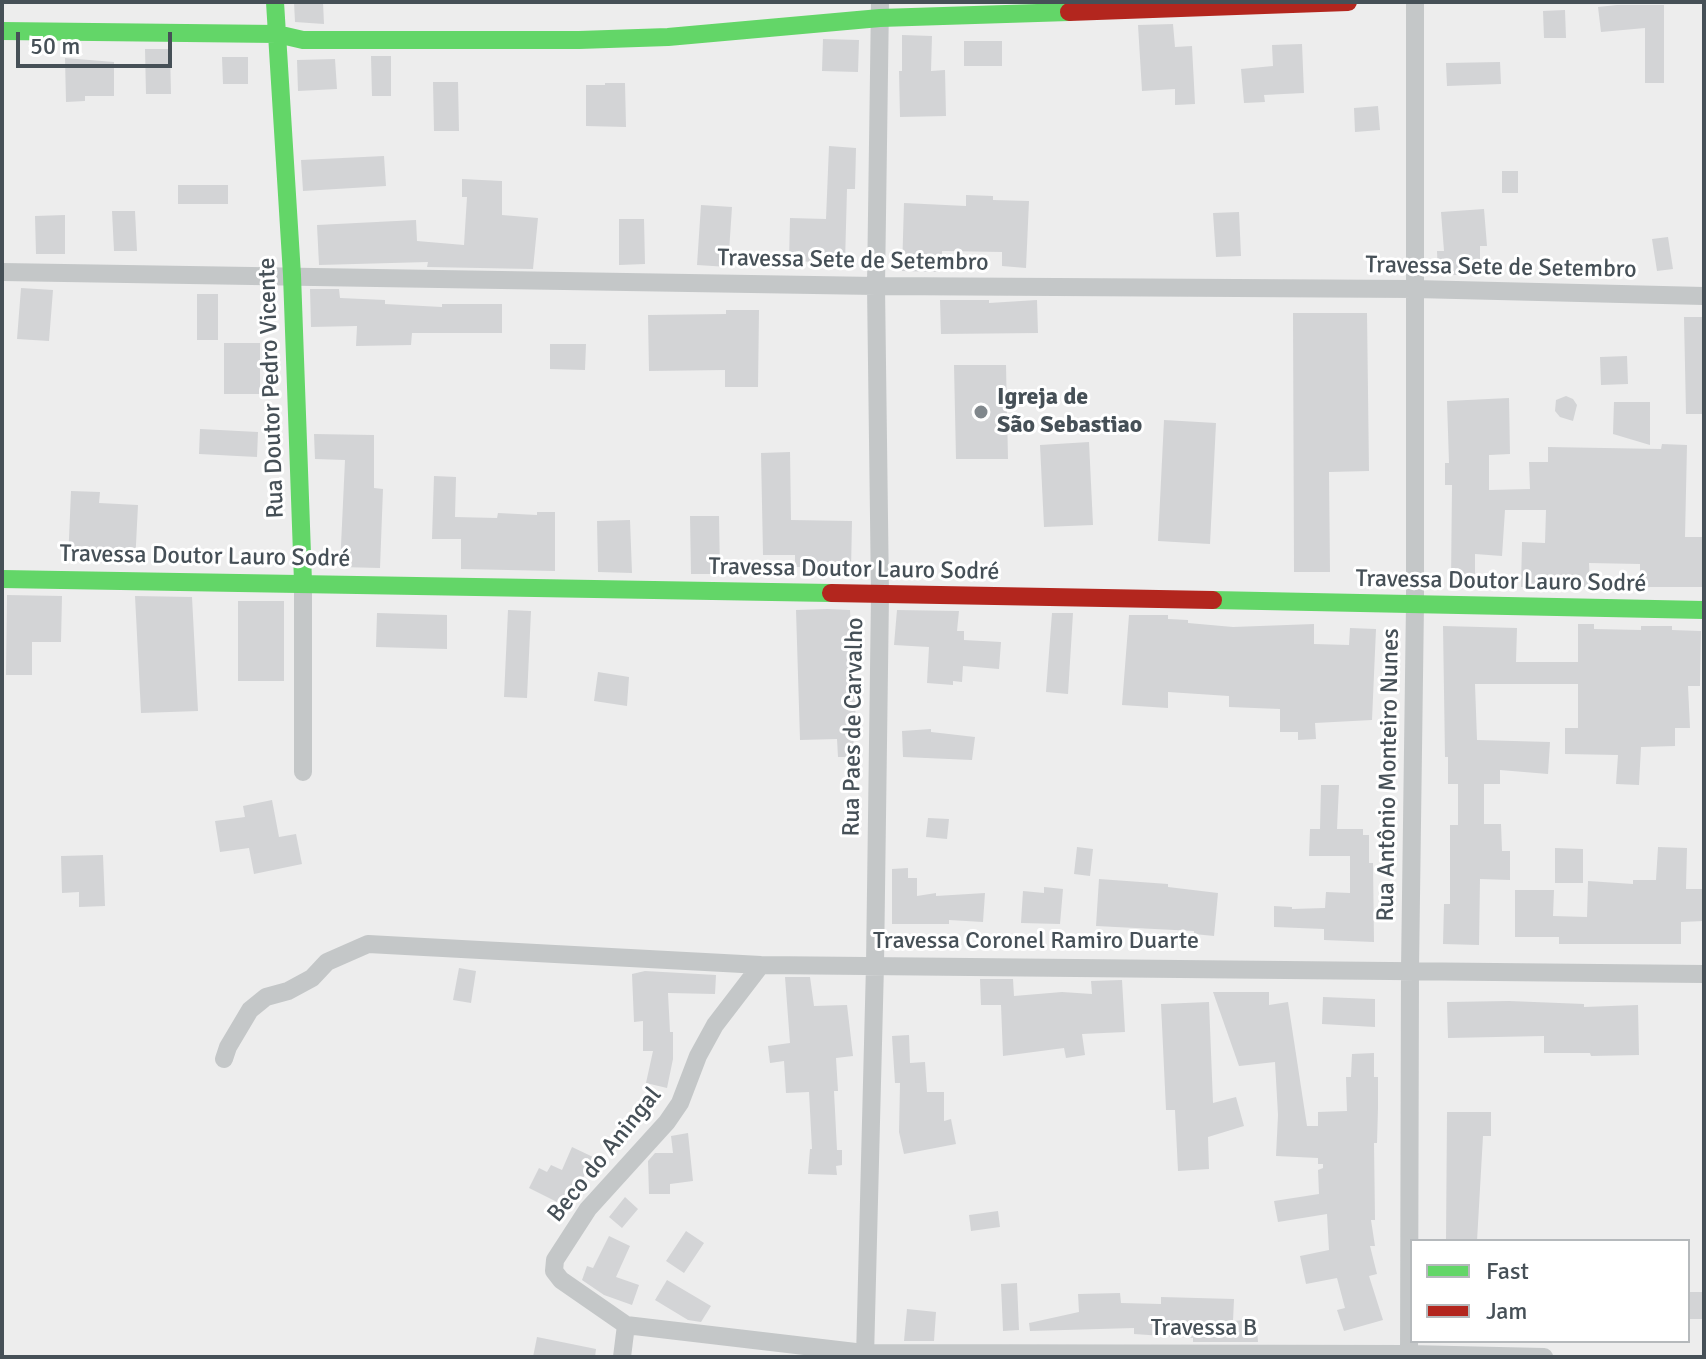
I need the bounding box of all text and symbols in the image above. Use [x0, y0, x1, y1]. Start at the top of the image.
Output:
scale bar [20, 16, 176, 66]
text: 50 m [30, 31, 80, 61]
street label: Travessa Sete de Setembro [717, 244, 989, 278]
street label: Travessa Sete de Setembro [1365, 251, 1637, 285]
street label: Rua Doutor Pedro Vicente [253, 257, 291, 519]
place label: Igreja de São Sebastiao [997, 384, 1142, 440]
marker: Igreja de São Sebastiao [972, 403, 990, 421]
street label: Travessa Doutor Lauro Sodré [59, 540, 351, 574]
street label: Travessa Doutor Lauro Sodré [708, 553, 1000, 587]
street label: Travessa Doutor Lauro Sodré [1355, 565, 1647, 599]
street label: Rua Paes de Carvalho [838, 617, 870, 837]
street label: Rua Antônio Monteiro Nunes [1372, 628, 1406, 922]
street label: Travessa Coronel Ramiro Duarte [873, 928, 1199, 956]
street label: Beco do Aningal [542, 1082, 668, 1228]
legend [1410, 1239, 1690, 1343]
text: Fast [1486, 1256, 1529, 1286]
text: Jam [1486, 1296, 1527, 1326]
street label: Travessa B [1151, 1315, 1257, 1343]

